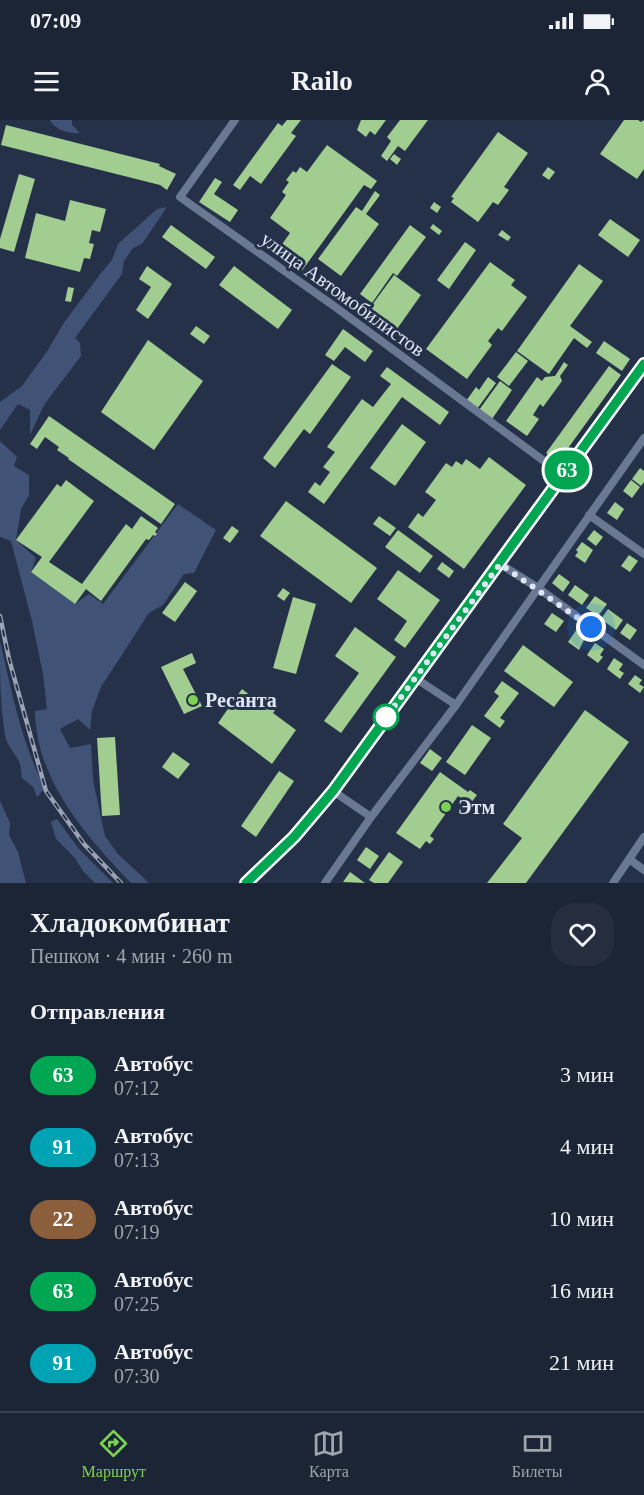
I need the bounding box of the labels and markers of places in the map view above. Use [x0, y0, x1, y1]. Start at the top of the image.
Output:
place label: Ресанта [205, 689, 277, 711]
marker: Ресанта [186, 693, 200, 707]
unlabelled marker [373, 704, 399, 730]
place label: Этм [458, 796, 495, 818]
marker: Этм [439, 800, 453, 814]

